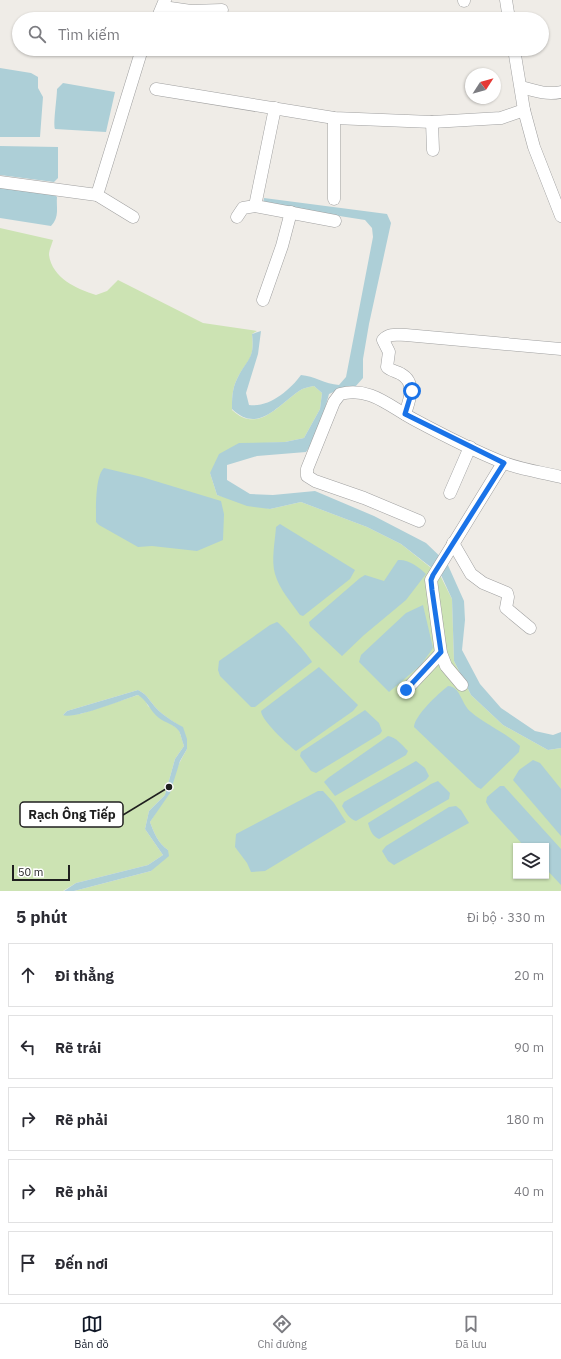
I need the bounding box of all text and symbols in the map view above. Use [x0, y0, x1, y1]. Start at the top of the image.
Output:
search box [12, 12, 549, 56]
icon: search [26, 23, 48, 45]
text: Tìm kiếm [58, 25, 120, 44]
north arrow [465, 68, 501, 104]
route start [403, 382, 421, 400]
route end [397, 681, 415, 699]
callout: Rạch Ông Tiếp [20, 802, 123, 827]
text: Rạch Ông Tiếp [28, 806, 116, 823]
map controls [513, 843, 549, 879]
button: layers [513, 843, 549, 879]
scale bar [12, 863, 70, 882]
text: 50 m [18, 865, 43, 879]
text: 5 phút [16, 906, 67, 928]
text: Đi bộ · 330 m [467, 909, 545, 926]
icon: ahead [17, 964, 39, 986]
text: Đi thẳng [55, 966, 114, 985]
text: 20 m [514, 967, 544, 984]
icon: left [17, 1036, 39, 1058]
text: Rẽ trái [55, 1038, 101, 1057]
text: 90 m [514, 1039, 544, 1056]
icon: right [17, 1108, 39, 1130]
text: Rẽ phải [55, 1110, 108, 1129]
text: 180 m [506, 1111, 544, 1128]
icon: right [17, 1180, 39, 1202]
text: Rẽ phải [55, 1182, 108, 1201]
text: 40 m [514, 1183, 544, 1200]
icon: arrive [17, 1252, 39, 1274]
text: Đến nơi [55, 1254, 108, 1273]
tab: Bản đồ [74, 1313, 109, 1351]
tab: Chỉ đường [257, 1313, 307, 1351]
tab: Đã lưu [455, 1313, 487, 1351]

